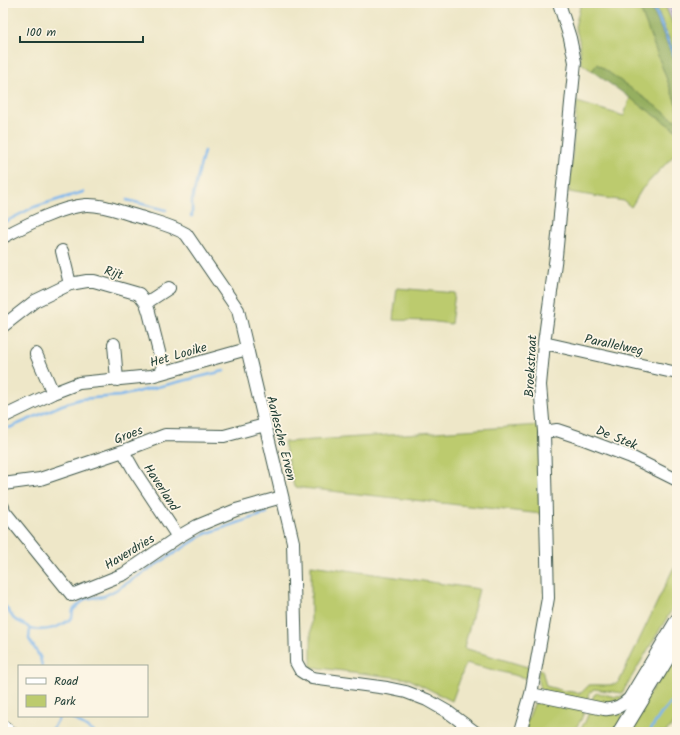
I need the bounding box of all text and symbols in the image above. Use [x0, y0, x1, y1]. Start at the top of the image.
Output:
scale bar [20, 18, 143, 44]
text: 100 m [26, 23, 57, 42]
street label: Rijt [101, 261, 127, 287]
street label: Parallelweg [582, 329, 645, 362]
street label: Broekstraat [519, 333, 544, 398]
street label: Het Looike [147, 337, 210, 374]
street label: Aarlesche Erven [260, 394, 301, 483]
street label: Groes [111, 420, 147, 450]
street label: De Stek [592, 421, 641, 457]
street label: Haverland [137, 460, 184, 516]
street label: Haverdries [100, 529, 159, 576]
legend [18, 665, 148, 717]
text: Road [54, 672, 79, 691]
text: Park [54, 692, 76, 711]

